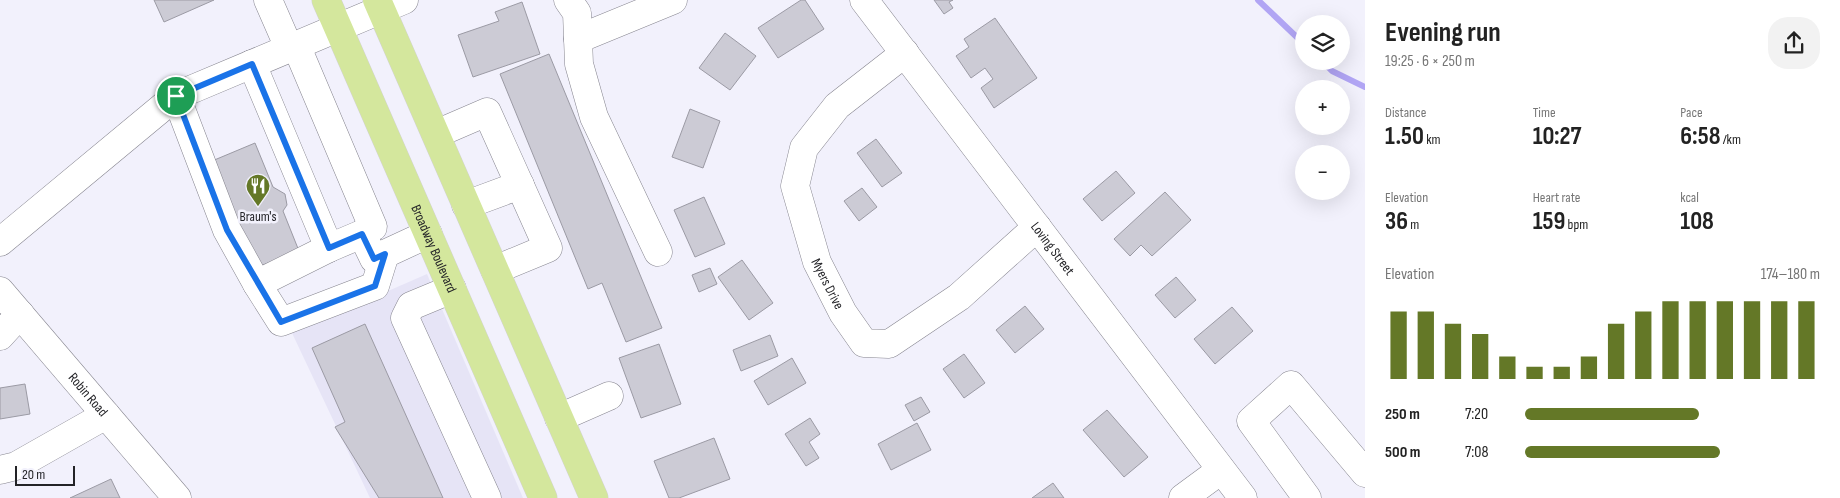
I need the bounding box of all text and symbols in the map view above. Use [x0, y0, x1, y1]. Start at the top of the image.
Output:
map controls [1295, 15, 1350, 200]
button: layers [1295, 15, 1350, 70]
text: Evening run [1385, 16, 1501, 49]
button: share [1768, 17, 1820, 69]
text: 19:25 · 6 × 250 m [1385, 52, 1475, 71]
pin [155, 75, 197, 117]
button: + [1295, 80, 1350, 135]
icon: arrive [162, 82, 190, 110]
text: Distance [1385, 104, 1426, 121]
text: Time [1533, 104, 1556, 121]
text: Pace [1680, 104, 1703, 121]
text: 1.50 [1385, 121, 1424, 152]
text: 10:27 [1533, 121, 1582, 152]
text: 6:58 [1680, 121, 1720, 152]
text: km [1424, 131, 1441, 148]
text: /km [1720, 131, 1741, 148]
button: − [1295, 145, 1350, 200]
restaurant icon: Braum's [245, 173, 271, 207]
text: Elevation [1385, 189, 1428, 206]
text: Heart rate [1533, 189, 1580, 206]
text: kcal [1680, 189, 1699, 206]
street label: Broadway Boulevard [408, 202, 461, 295]
text: 36 [1385, 206, 1408, 237]
text: 159 [1533, 206, 1565, 237]
text: 108 [1680, 206, 1714, 237]
place label: Braum's [240, 208, 276, 225]
text: m [1408, 216, 1419, 233]
text: bpm [1565, 216, 1588, 233]
street label: Loving Street [1027, 218, 1079, 278]
street label: Myers Drive [808, 255, 848, 312]
text: Elevation [1385, 265, 1434, 284]
text: 174–180 m [1761, 265, 1820, 284]
street label: Robin Road [65, 369, 112, 420]
text: 250 m [1385, 405, 1420, 424]
text: 7:20 [1465, 405, 1488, 424]
text: 500 m [1385, 443, 1420, 462]
text: 7:08 [1465, 443, 1488, 462]
scale bar [15, 463, 75, 486]
text: 20 m [22, 466, 45, 483]

